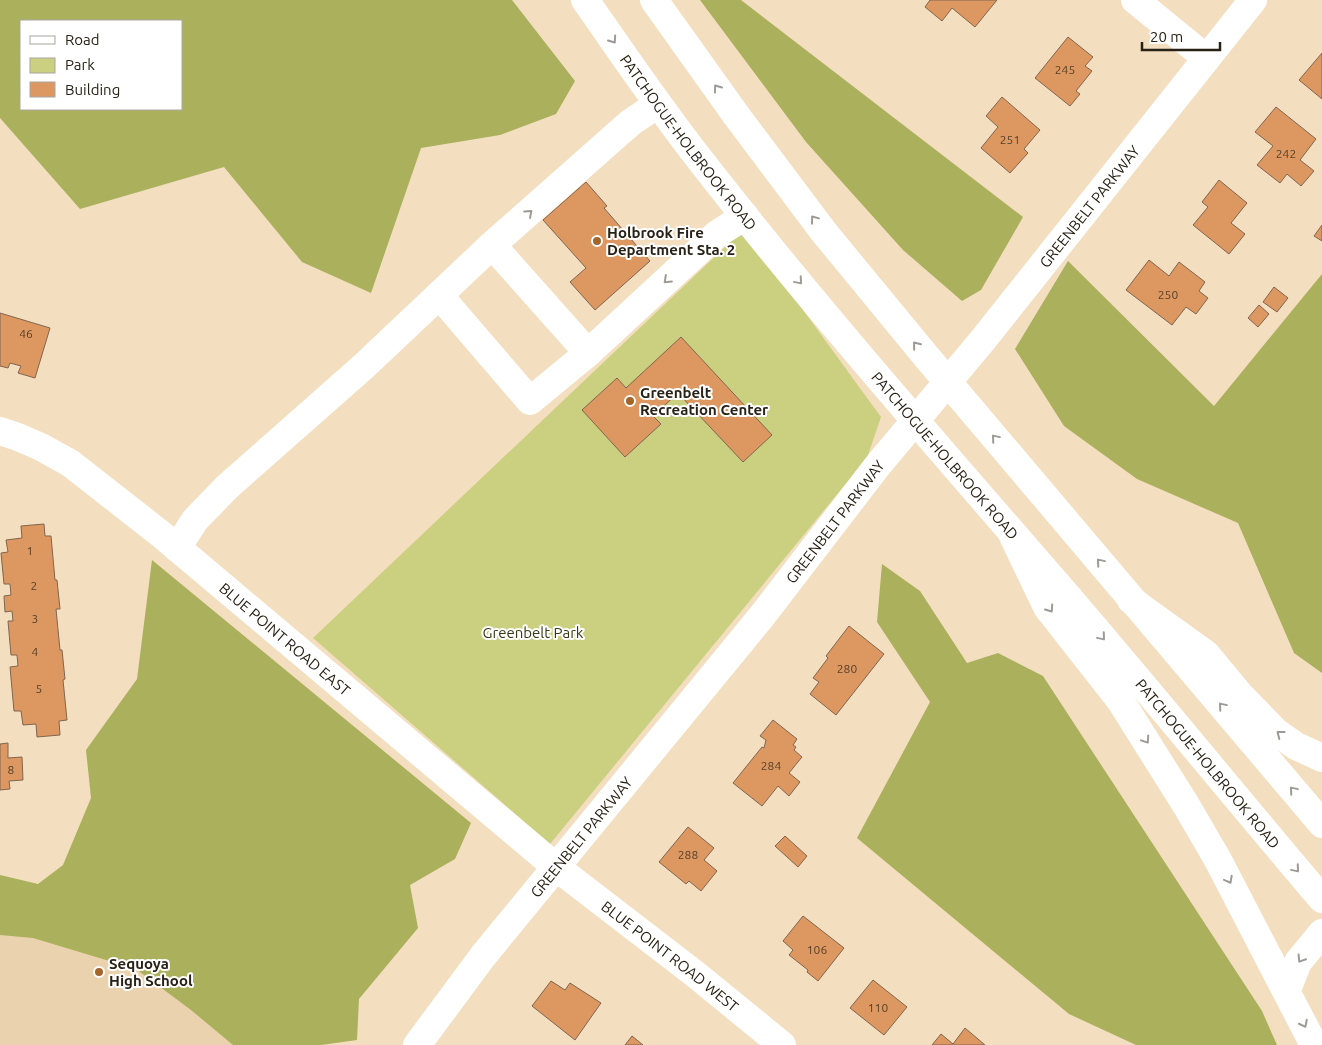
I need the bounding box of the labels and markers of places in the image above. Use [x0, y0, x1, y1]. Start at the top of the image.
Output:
place label: Holbrook Fire Department Sta. 2 [607, 224, 735, 258]
marker: Holbrook Fire Department Sta. 2 [591, 235, 603, 247]
place label: Greenbelt Recreation Center [640, 384, 769, 418]
marker: Greenbelt Recreation Center [624, 395, 636, 407]
place label: Sequoya High School [109, 955, 193, 989]
marker: Sequoya High School [93, 966, 105, 978]

